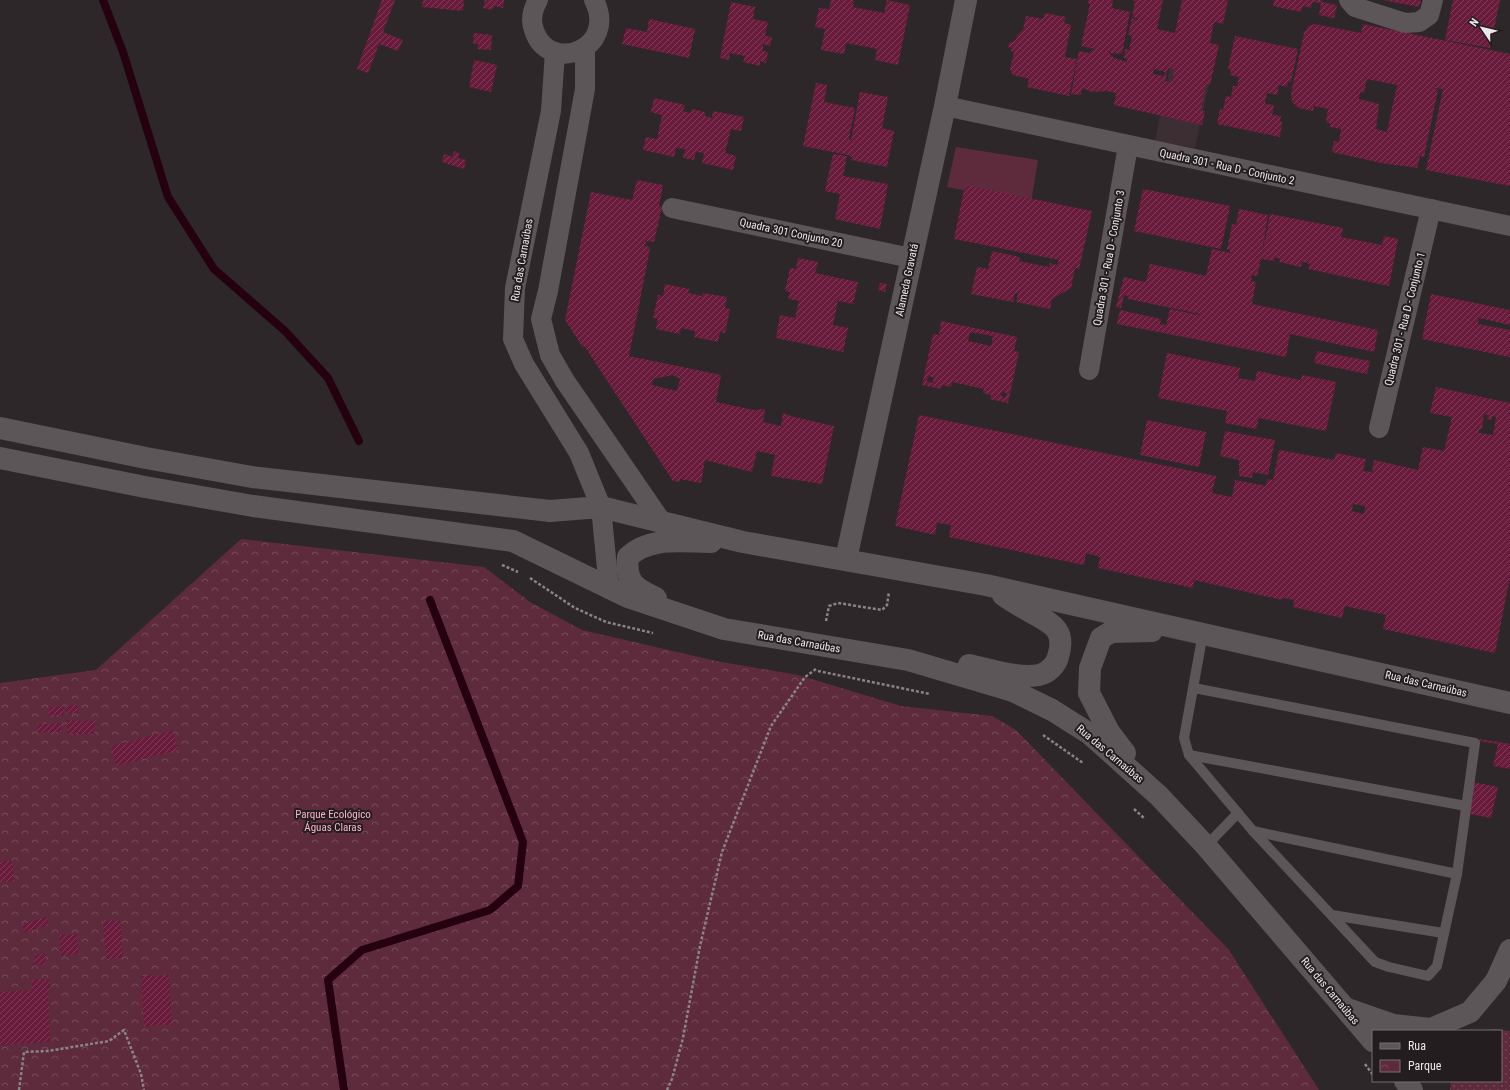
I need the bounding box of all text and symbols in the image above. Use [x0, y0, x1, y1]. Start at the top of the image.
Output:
north arrow [1462, 8, 1502, 48]
text: N [1467, 16, 1482, 29]
street label: Quadra 301 - Rua D - Conjunto 2 [1158, 146, 1296, 188]
street label: Quadra 301 - Rua D - Conjunto 3 [1091, 189, 1127, 327]
street label: Quadra 301 Conjunto 20 [738, 216, 844, 250]
street label: Rua das Carnaúbas [508, 218, 536, 302]
street label: Alameda Gravatá [893, 242, 921, 318]
street label: Quadra 301 - Rua D - Conjunto 1 [1382, 251, 1428, 387]
street label: Rua das Carnaúbas [757, 628, 841, 656]
street label: Rua das Carnaúbas [1384, 668, 1468, 700]
street label: Rua das Carnaúbas [1074, 722, 1146, 786]
park label: Parque Ecológico Águas Claras [295, 808, 371, 834]
street label: Rua das Carnaúbas [1298, 955, 1362, 1027]
legend [1372, 1030, 1502, 1082]
text: Rua [1408, 1039, 1426, 1053]
text: Parque [1408, 1059, 1442, 1073]

